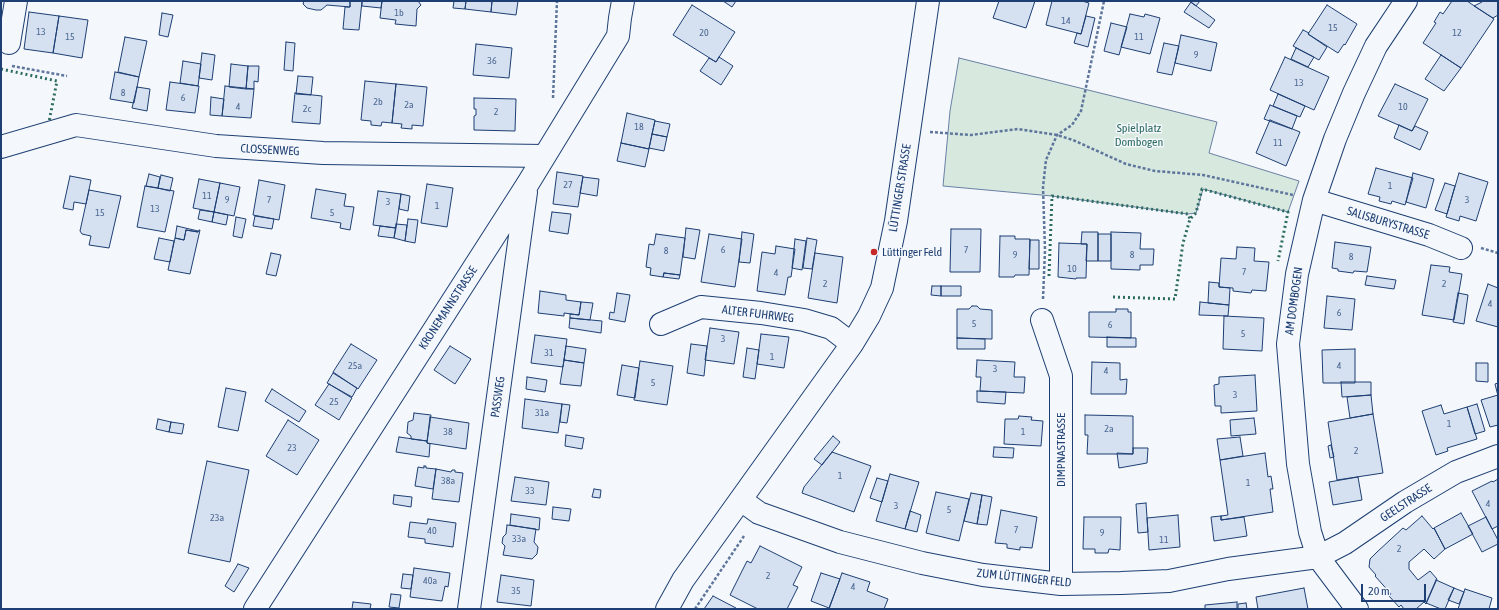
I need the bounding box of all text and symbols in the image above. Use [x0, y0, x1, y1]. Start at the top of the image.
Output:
house number: 1b [394, 7, 404, 19]
house number: 14 [1061, 15, 1071, 27]
house number: 15 [1328, 22, 1338, 34]
house number: 13 [36, 26, 46, 38]
house number: 20 [699, 27, 709, 39]
house number: 12 [1452, 27, 1462, 39]
house number: 15 [65, 31, 75, 43]
house number: 11 [1134, 31, 1144, 43]
house number: 9 [1194, 49, 1198, 61]
house number: 36 [487, 55, 497, 67]
house number: 13 [1294, 77, 1304, 89]
house number: 8 [121, 87, 125, 99]
house number: 6 [181, 92, 185, 104]
house number: 2b [373, 96, 383, 108]
house number: 2a [404, 99, 414, 111]
house number: 4 [236, 101, 240, 113]
house number: 10 [1398, 101, 1408, 113]
house number: 2c [303, 103, 311, 115]
house number: 2 [494, 106, 498, 118]
house number: 18 [634, 121, 644, 133]
park label: Spielplatz Dombogen [1115, 121, 1163, 149]
house number: 11 [1273, 137, 1283, 149]
street label: CLOSSENWEG [240, 141, 300, 159]
street label: LÜTTINGER STRASSE [886, 143, 914, 233]
house number: 27 [563, 179, 573, 191]
house number: 1 [1388, 180, 1392, 192]
house number: 11 [202, 190, 212, 202]
house number: 9 [225, 194, 229, 206]
house number: 7 [267, 194, 271, 206]
house number: 3 [1465, 194, 1469, 206]
house number: 3 [386, 196, 390, 208]
house number: 1 [435, 200, 439, 212]
house number: 13 [150, 203, 160, 215]
street label: SALISBURYSTRASSE [1345, 204, 1431, 242]
house number: 15 [95, 207, 105, 219]
house number: 5 [330, 207, 334, 219]
house number: 6 [721, 244, 725, 256]
house number: 7 [964, 244, 968, 256]
house number: 8 [664, 245, 668, 257]
place label: Lüttinger Feld [882, 245, 942, 259]
marker: Lüttinger Feld [869, 247, 879, 257]
house number: 9 [1013, 249, 1017, 261]
house number: 8 [1130, 249, 1134, 261]
house number: 8 [1349, 251, 1353, 263]
house number: 10 [1067, 263, 1077, 275]
street label: KRONEMANNSTRASSE [416, 264, 480, 352]
house number: 7 [1242, 266, 1246, 278]
street label: AM DOMBOGEN [1282, 266, 1306, 336]
house number: 4 [774, 267, 778, 279]
house number: 2 [823, 278, 827, 290]
house number: 2 [1442, 278, 1446, 290]
house number: 4 [1488, 298, 1492, 310]
street label: ALTER FUHRWEG [721, 302, 795, 326]
house number: 6 [1337, 307, 1341, 319]
house number: 5 [972, 318, 976, 330]
house number: 6 [1108, 319, 1112, 331]
house number: 5 [1241, 328, 1245, 340]
house number: 3 [721, 333, 725, 345]
house number: 31 [544, 347, 554, 359]
house number: 1 [770, 351, 774, 363]
house number: 25a [348, 360, 362, 372]
house number: 4 [1337, 360, 1341, 372]
house number: 3 [993, 363, 997, 375]
house number: 4 [1104, 365, 1108, 377]
street label: PASSWEG [488, 375, 508, 419]
house number: 5 [651, 377, 655, 389]
house number: 3 [1233, 389, 1237, 401]
house number: 25 [329, 396, 339, 408]
house number: 31a [535, 407, 549, 419]
street label: DIMPNASTRASSE [1054, 413, 1068, 487]
house number: 1 [1447, 418, 1451, 430]
house number: 2a [1104, 423, 1114, 435]
house number: 38 [443, 426, 453, 438]
house number: 1 [1021, 426, 1025, 438]
house number: 23 [287, 442, 297, 454]
house number: 2 [1354, 445, 1358, 457]
house number: 1 [838, 470, 842, 482]
house number: 38a [441, 475, 455, 487]
house number: 1 [1246, 477, 1250, 489]
street label: GEELSTRASSE [1378, 481, 1434, 525]
house number: 33 [525, 485, 535, 497]
house number: 4 [1486, 498, 1490, 510]
house number: 3 [894, 500, 898, 512]
house number: 5 [947, 504, 951, 516]
house number: 23a [210, 512, 224, 524]
house number: 7 [1014, 524, 1018, 536]
house number: 40 [427, 525, 437, 537]
house number: 9 [1100, 527, 1104, 539]
house number: 33a [512, 533, 526, 545]
house number: 11 [1159, 534, 1169, 546]
house number: 2 [1397, 543, 1401, 555]
street label: ZUM LÜTTINGER FELD [976, 566, 1072, 590]
house number: 2 [766, 570, 770, 582]
house number: 40a [423, 575, 437, 587]
scale bar [1363, 576, 1428, 602]
house number: 4 [851, 581, 855, 593]
text: 20 m [1368, 584, 1390, 598]
house number: 35 [511, 585, 521, 597]

